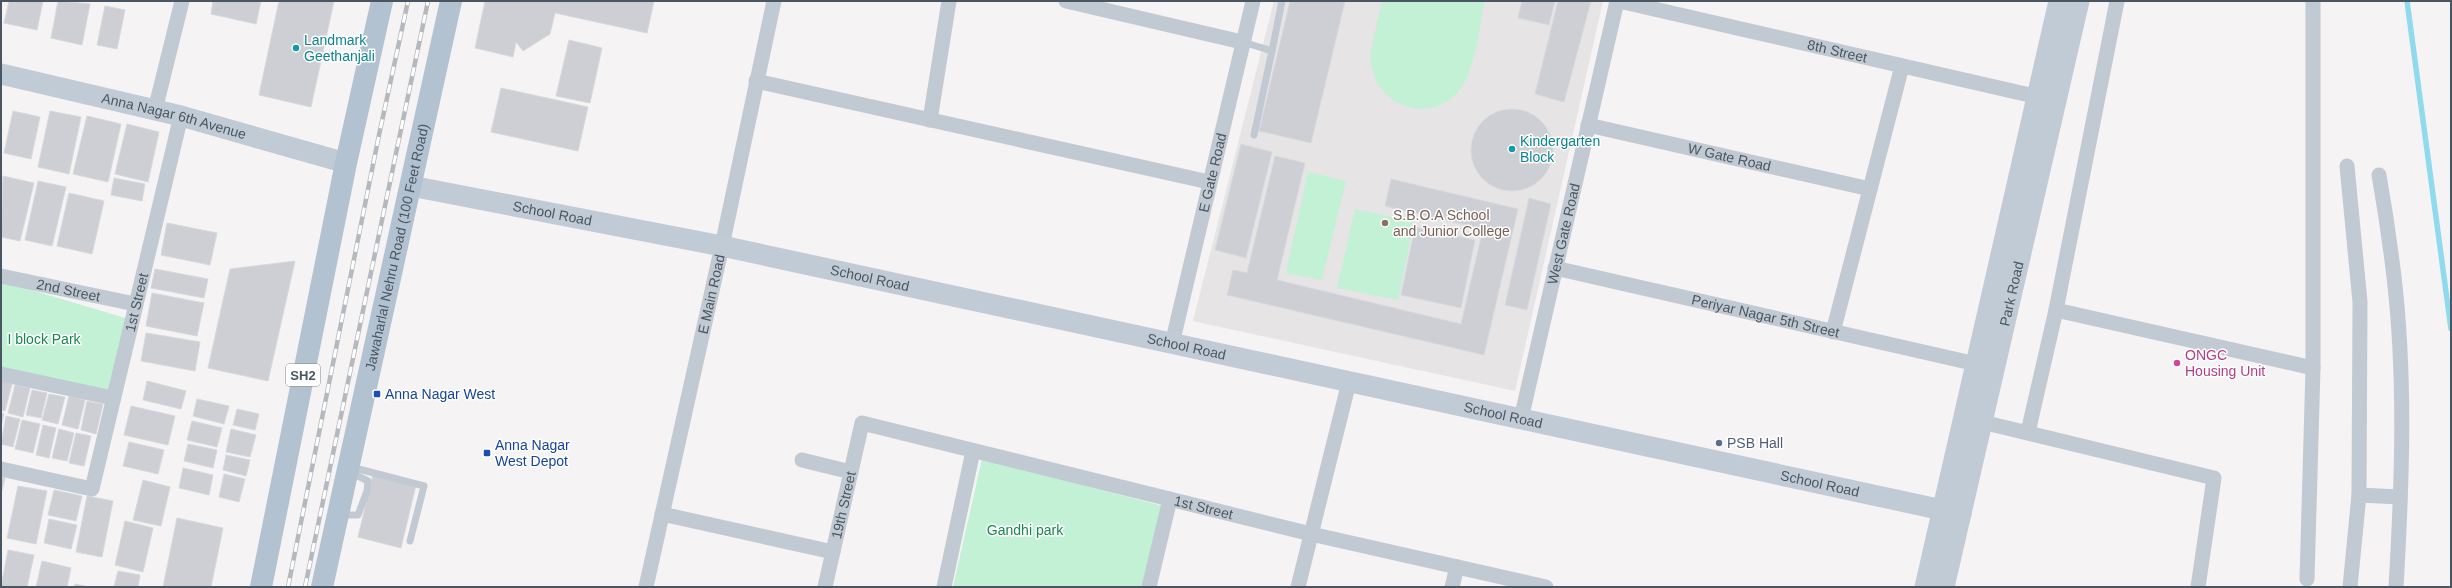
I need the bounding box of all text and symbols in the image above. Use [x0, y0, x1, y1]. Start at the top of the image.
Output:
place label: Landmark Geethanjali [304, 32, 375, 64]
street label: 8th Street [1806, 36, 1869, 66]
marker: Landmark Geethanjali [291, 43, 301, 53]
street label: Anna Nagar 6th Avenue [100, 90, 248, 142]
street label: Jawaharlal Nehru Road (100 Feet Road) [362, 122, 432, 372]
street label: E Gate Road [1195, 131, 1230, 214]
place label: Kindergarten Block [1520, 133, 1600, 165]
street label: W Gate Road [1686, 140, 1773, 174]
marker: Kindergarten Block [1507, 144, 1517, 154]
street label: West Gate Road [1544, 182, 1583, 286]
street label: School Road [511, 198, 593, 229]
place label: S.B.O.A School and Junior College [1393, 207, 1510, 239]
marker: S.B.O.A School and Junior College [1380, 218, 1390, 228]
street label: E Main Road [695, 253, 728, 335]
street label: Park Road [1996, 260, 2027, 328]
street label: School Road [829, 262, 911, 294]
street label: 1st Street [122, 271, 151, 333]
street label: 2nd Street [35, 276, 102, 305]
street label: Periyar Nagar 5th Street [1690, 291, 1841, 341]
street label: School Road [1146, 330, 1227, 363]
park label: I block Park [7, 331, 82, 347]
place label: ONGC Housing Unit [2185, 347, 2265, 379]
marker: ONGC Housing Unit [2172, 358, 2182, 368]
road number: SH2 [286, 364, 320, 386]
place label: Anna Nagar West [385, 386, 495, 402]
marker: Anna Nagar West [372, 389, 382, 399]
street label: School Road [1462, 399, 1544, 431]
place label: PSB Hall [1727, 435, 1783, 451]
place label: Anna Nagar West Depot [495, 437, 570, 469]
marker: PSB Hall [1714, 438, 1724, 448]
marker: Anna Nagar West Depot [482, 448, 492, 458]
street label: School Road [1779, 467, 1861, 500]
street label: 19th Street [828, 470, 859, 540]
street label: 1st Street [1173, 492, 1235, 522]
park label: Gandhi park [987, 522, 1064, 538]

